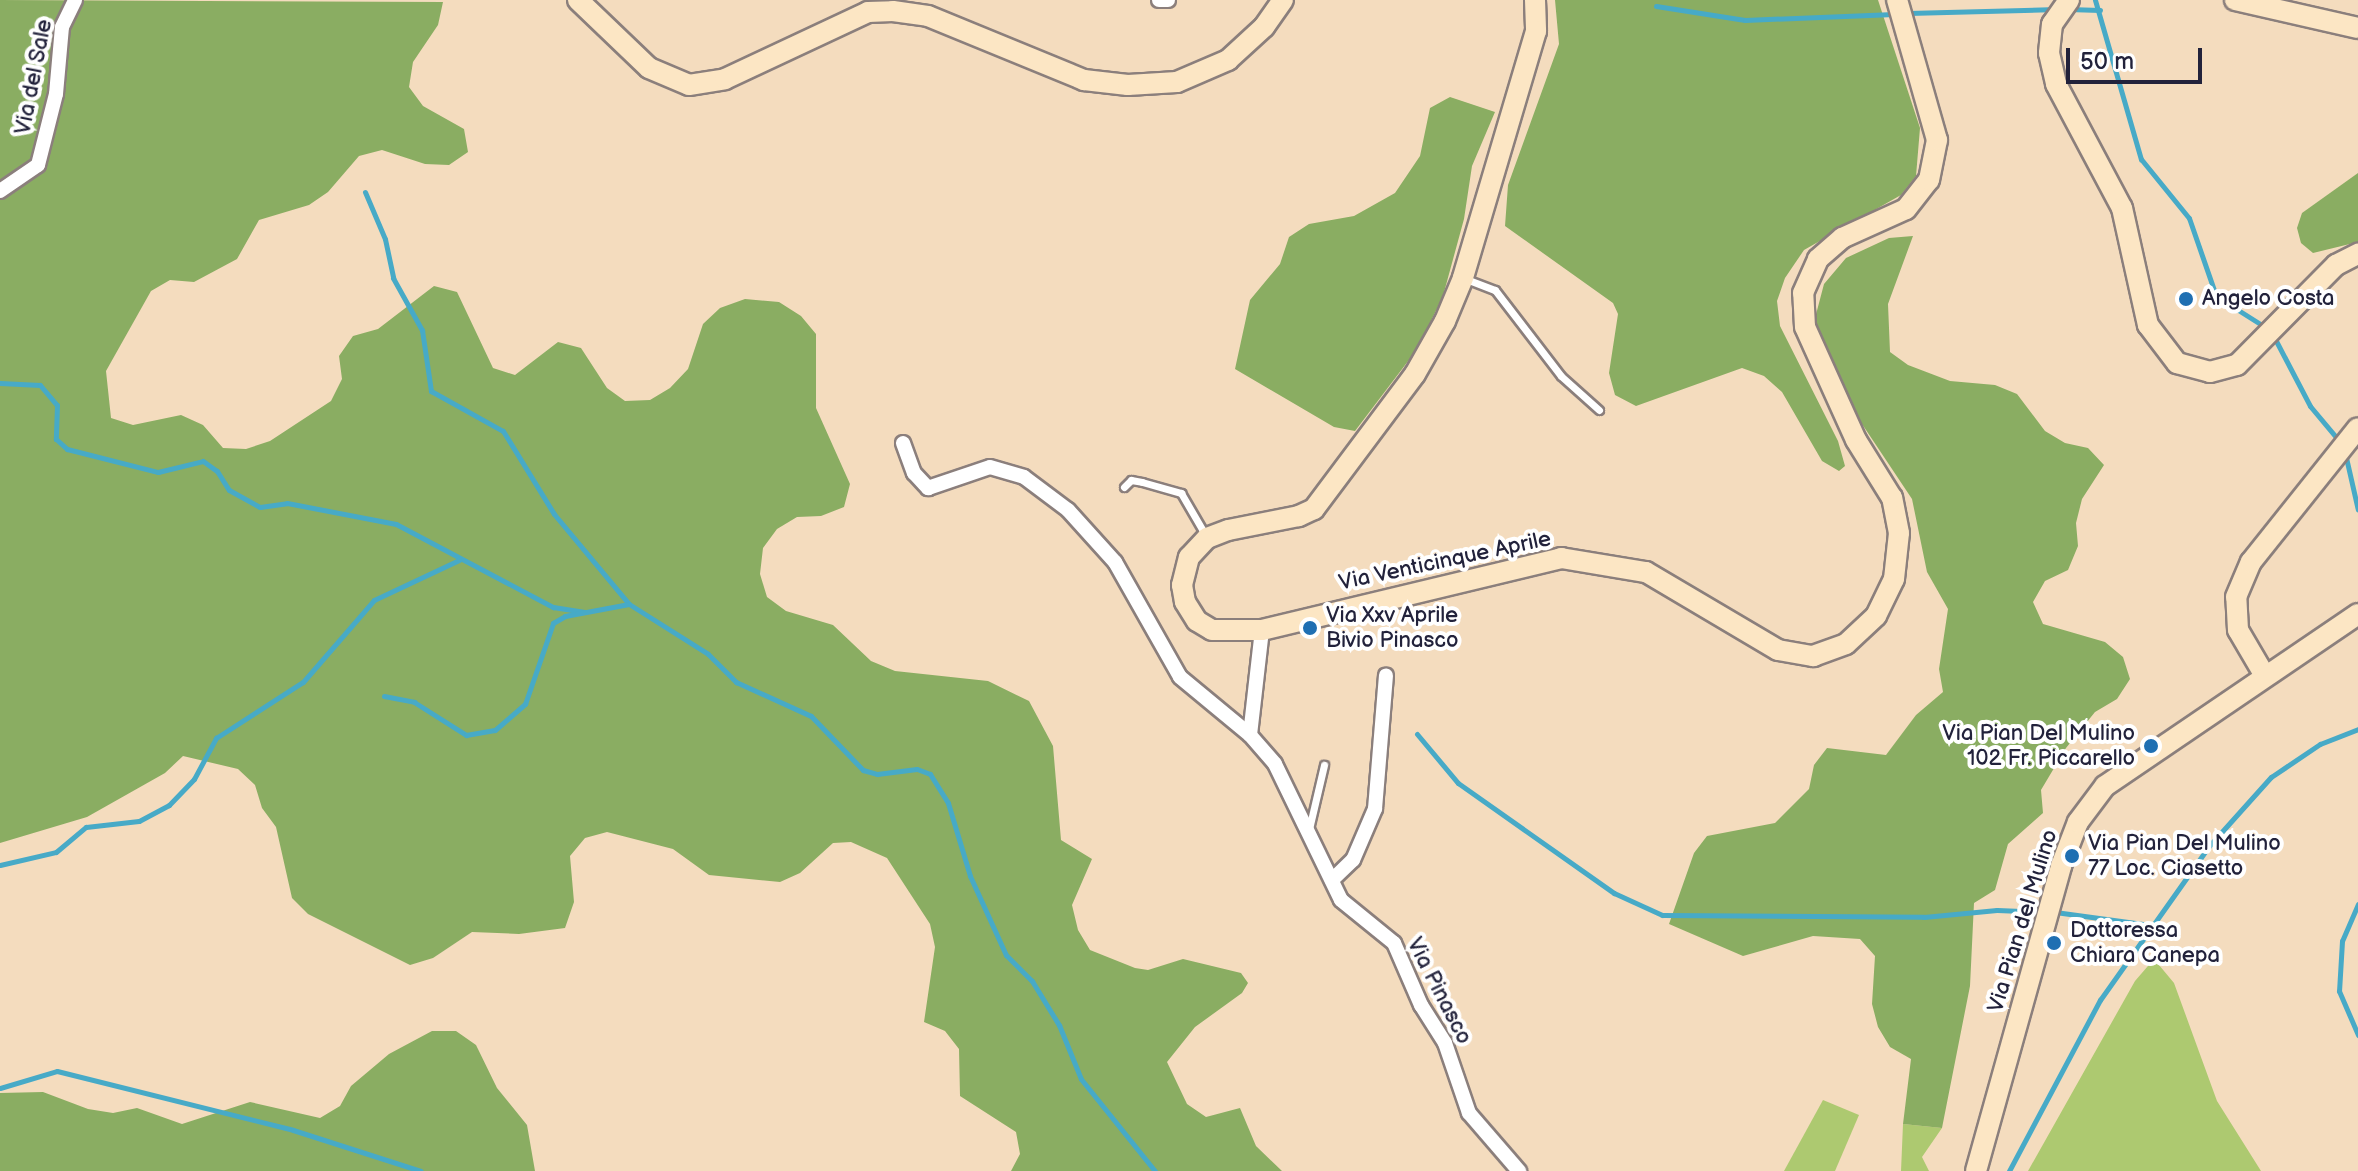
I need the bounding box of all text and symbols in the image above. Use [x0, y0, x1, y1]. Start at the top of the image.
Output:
street label: Via del Sale [10, 17, 58, 137]
scale bar [2070, 32, 2206, 82]
text: 50 m [2080, 47, 2134, 76]
place label: Angelo Costa [2202, 286, 2334, 312]
marker: Angelo Costa [2177, 290, 2195, 308]
street label: Via Venticinque Aprile [1336, 526, 1554, 596]
place label: Via Xxv Aprile Bivio Pinasco [1326, 602, 1459, 654]
marker: Via Xxv Aprile Bivio Pinasco [1301, 619, 1319, 637]
place label: Via Pian Del Mulino 102 Fr. Piccarello [1942, 720, 2135, 772]
marker: Via Pian Del Mulino 102 Fr. Piccarello [2142, 737, 2160, 755]
street label: Via Pian del Mulino [1983, 826, 2063, 1016]
place label: Via Pian Del Mulino 77 Loc. Ciasetto [2088, 830, 2281, 882]
marker: Via Pian Del Mulino 77 Loc. Ciasetto [2063, 847, 2081, 865]
place label: Dottoressa Chiara Canepa [2070, 917, 2220, 968]
street label: Via Pinasco [1401, 933, 1477, 1049]
marker: Dottoressa Chiara Canepa [2045, 934, 2063, 952]

